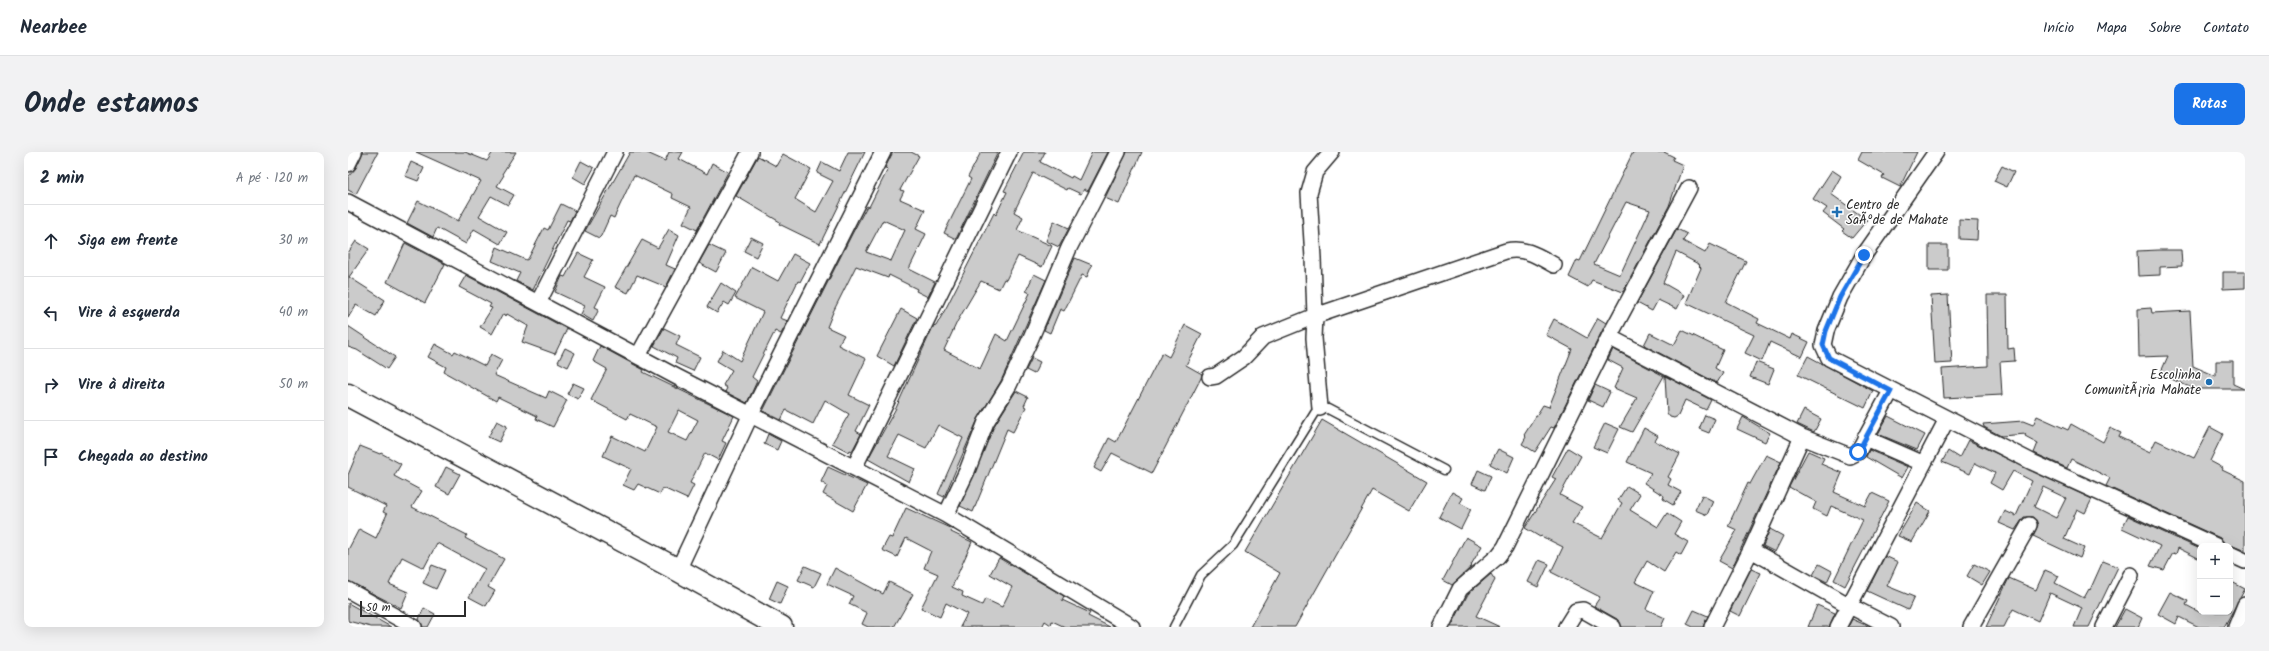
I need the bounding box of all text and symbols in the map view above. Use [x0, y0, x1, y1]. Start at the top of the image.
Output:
text: Nearbee [20, 13, 87, 43]
text: Início [2043, 17, 2074, 39]
text: Mapa [2096, 17, 2127, 39]
text: Sobre [2149, 17, 2181, 39]
text: Contato [2203, 17, 2249, 39]
text: Onde estamos [24, 82, 199, 127]
button: Rotas [2174, 83, 2245, 125]
text: 2 min [40, 165, 84, 192]
text: A pé · 120 m [236, 168, 308, 189]
place label: Centro de SaÃºde de Mahate [1846, 195, 1948, 231]
marker: Centro de SaÃºde de Mahate [1831, 206, 1843, 218]
text: Siga em frente [78, 229, 178, 253]
icon: ahead [40, 230, 62, 252]
text: 30 m [279, 230, 308, 251]
route end [1855, 246, 1873, 264]
text: Vire à esquerda [78, 301, 180, 325]
icon: left [40, 302, 62, 324]
text: 40 m [279, 302, 308, 323]
place label: Escolinha ComunitÃ¡ria Mahate [2084, 365, 2201, 401]
text: Vire à direita [78, 373, 165, 397]
icon: right [40, 374, 62, 396]
text: 50 m [279, 374, 308, 395]
marker: Escolinha ComunitÃ¡ria Mahate [2204, 377, 2214, 387]
route start [1849, 443, 1867, 461]
text: Chegada ao destino [78, 445, 208, 469]
icon: arrive [40, 446, 62, 468]
map controls [2197, 543, 2233, 615]
button: + [2197, 543, 2233, 579]
button: − [2197, 579, 2233, 615]
scale bar [360, 599, 466, 618]
text: 50 m [366, 599, 391, 617]

